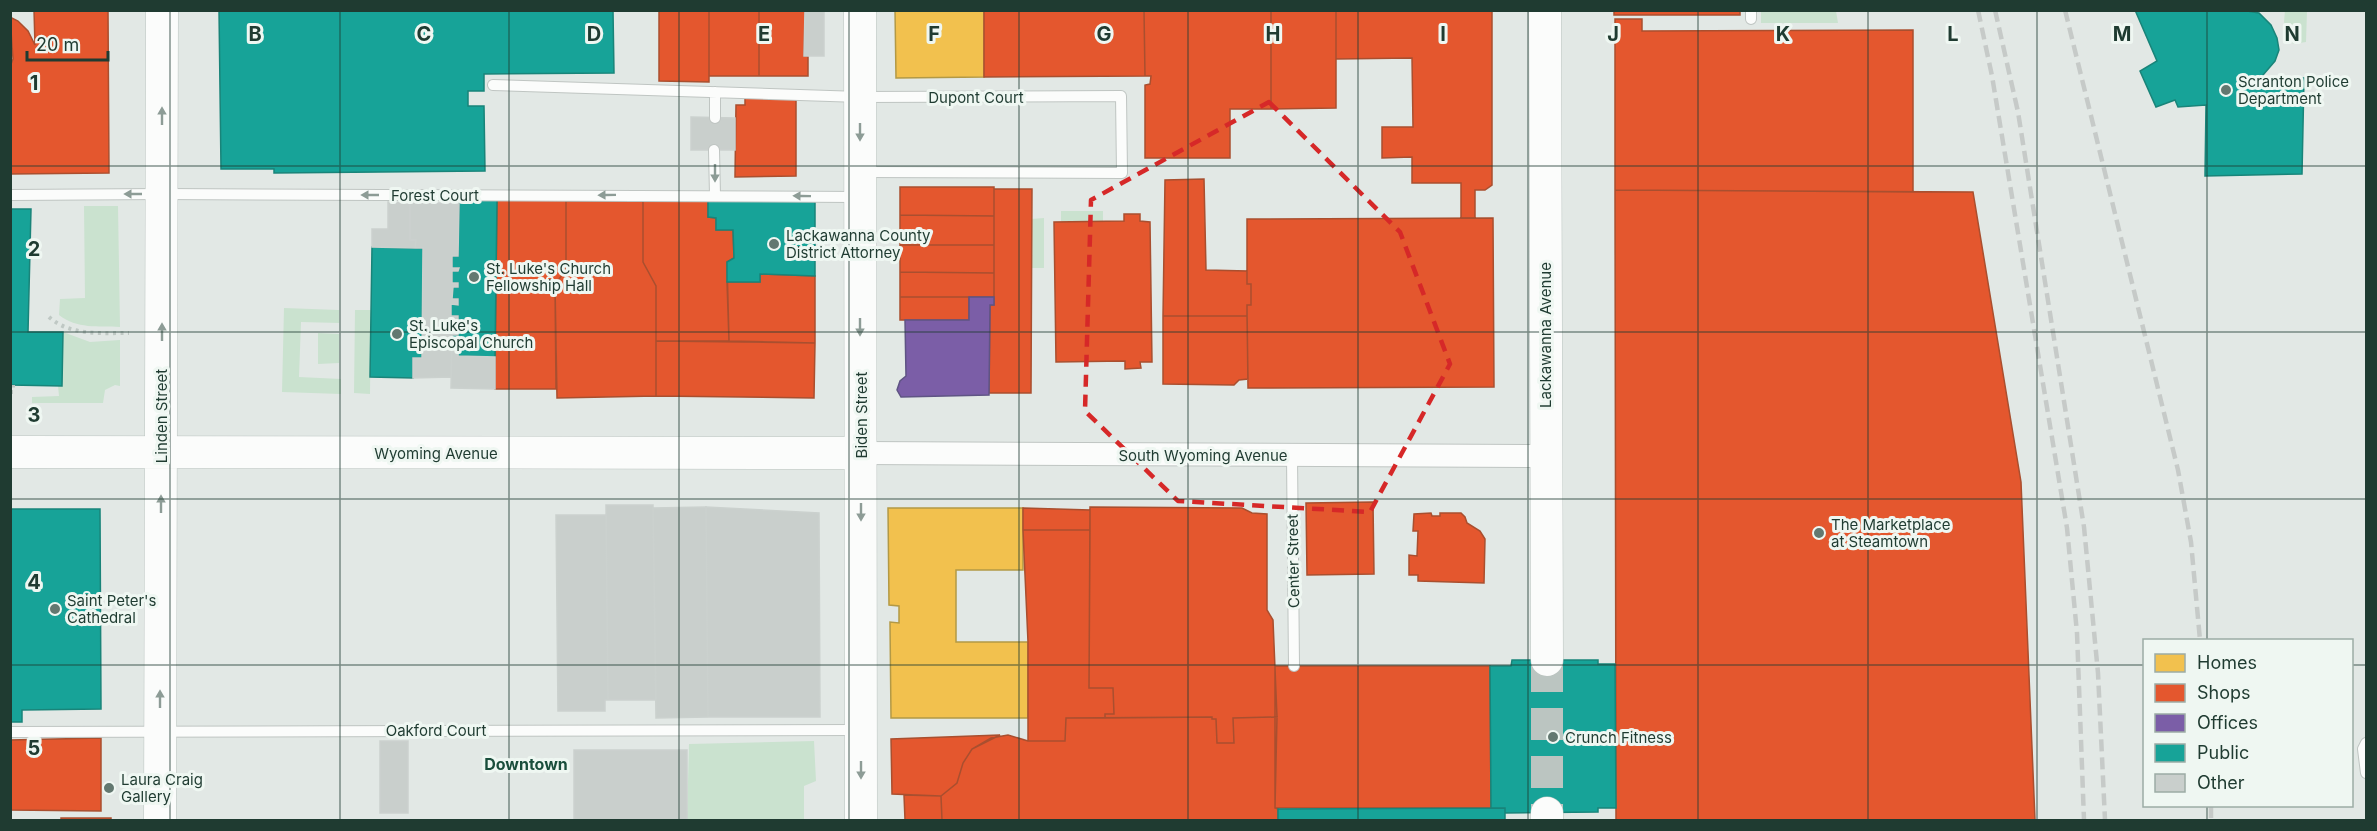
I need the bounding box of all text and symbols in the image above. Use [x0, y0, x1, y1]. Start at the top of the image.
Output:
text: B [248, 22, 262, 46]
text: C [417, 22, 431, 46]
text: D [587, 22, 601, 46]
text: E [758, 22, 770, 46]
text: F [928, 22, 940, 46]
text: G [1096, 22, 1112, 46]
text: H [1266, 22, 1280, 46]
text: I [1440, 22, 1446, 46]
text: J [1607, 22, 1619, 46]
text: K [1776, 22, 1790, 46]
text: L [1947, 22, 1959, 46]
text: M [2113, 22, 2131, 46]
text: N [2284, 22, 2300, 46]
scale bar [27, 24, 108, 62]
text: 20 m [36, 34, 79, 55]
text: 1 [30, 71, 38, 95]
place label: Scranton Police Department [2238, 72, 2349, 108]
marker: Scranton Police Department [2219, 83, 2233, 97]
street label: Dupont Court [928, 88, 1024, 107]
one-way arrow [157, 106, 167, 125]
one-way arrow [855, 122, 865, 141]
one-way arrow [710, 163, 719, 182]
street label: Forest Court [391, 186, 479, 205]
one-way arrow [124, 189, 143, 199]
one-way arrow [361, 190, 380, 199]
one-way arrow [598, 190, 617, 200]
one-way arrow [792, 191, 811, 201]
place label: Lackawanna County District Attorney [786, 226, 931, 262]
text: 2 [28, 237, 40, 261]
marker: Lackawanna County District Attorney [767, 237, 781, 251]
place label: St. Luke's Church Fellowship Hall [486, 259, 611, 295]
street label: Lackawanna Avenue [1536, 262, 1555, 408]
marker: St. Luke's Church Fellowship Hall [467, 270, 481, 284]
place label: St. Luke's Episcopal Church [409, 316, 533, 352]
one-way arrow [855, 317, 865, 336]
one-way arrow [157, 322, 166, 341]
marker: St. Luke's Episcopal Church [390, 327, 404, 341]
street label: Linden Street [152, 369, 171, 463]
street label: Biden Street [852, 372, 871, 458]
text: 3 [28, 403, 40, 427]
street label: Wyoming Avenue [374, 444, 498, 463]
street label: South Wyoming Avenue [1118, 446, 1288, 465]
one-way arrow [156, 495, 166, 514]
one-way arrow [856, 502, 866, 521]
street label: Center Street [1283, 514, 1303, 608]
place label: The Marketplace at Steamtown [1831, 515, 1950, 551]
marker: The Marketplace at Steamtown [1812, 526, 1826, 540]
text: 4 [27, 570, 41, 594]
place label: Saint Peter's Cathedral [67, 591, 157, 627]
marker: Saint Peter's Cathedral [48, 602, 62, 616]
legend [2143, 639, 2353, 807]
text: Homes [2197, 652, 2257, 673]
text: Shops [2197, 682, 2251, 703]
one-way arrow [156, 690, 165, 709]
text: Offices [2197, 712, 2258, 733]
street label: Oakford Court [386, 721, 486, 740]
place label: Crunch Fitness [1565, 728, 1672, 747]
marker: Crunch Fitness [1546, 730, 1560, 744]
text: 5 [28, 736, 40, 760]
text: Public [2197, 742, 2249, 763]
district label: Downtown [484, 754, 568, 774]
one-way arrow [856, 760, 866, 779]
place label: Laura Craig Gallery [121, 770, 203, 806]
text: Other [2197, 772, 2245, 793]
marker: Laura Craig Gallery [102, 781, 116, 795]

